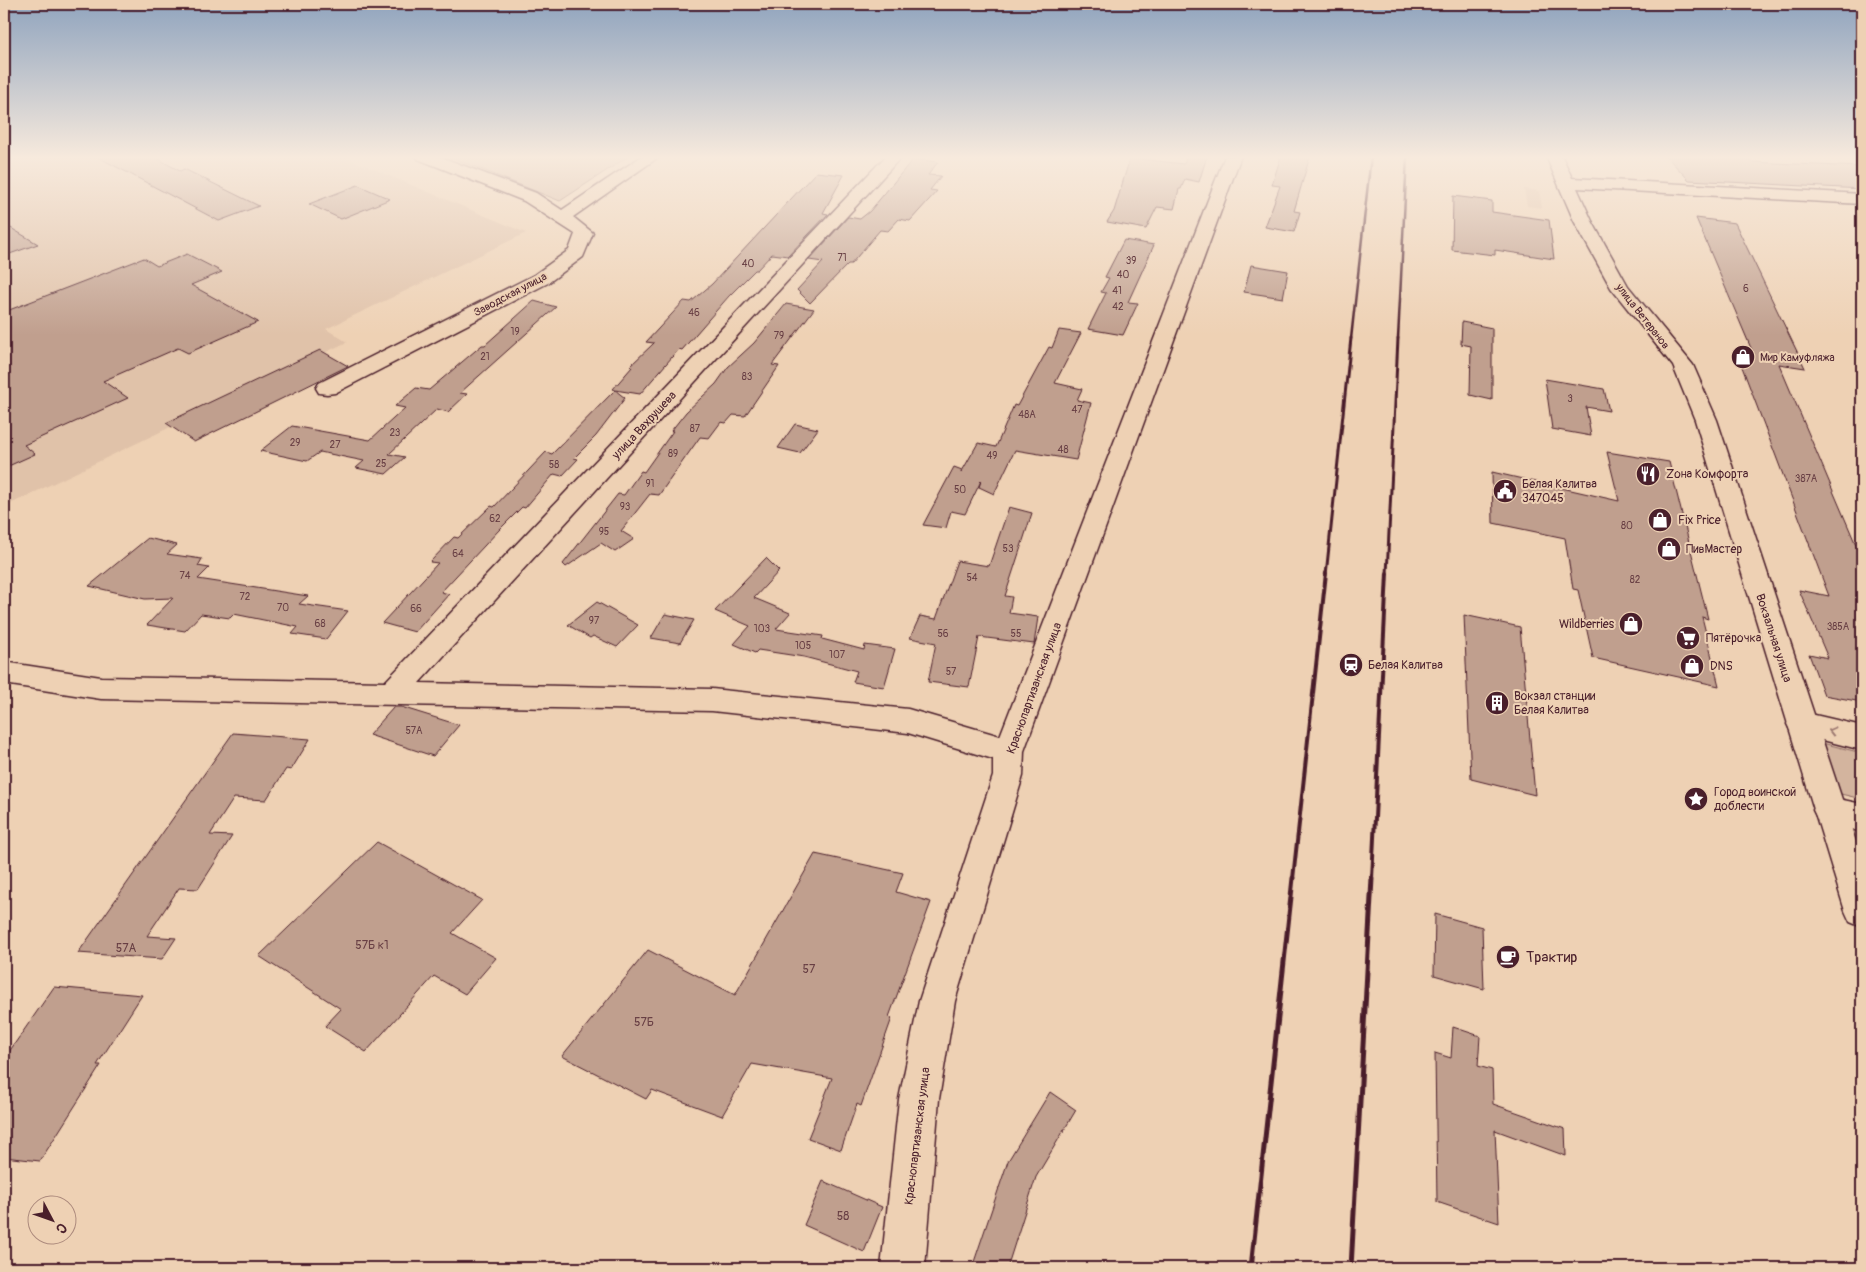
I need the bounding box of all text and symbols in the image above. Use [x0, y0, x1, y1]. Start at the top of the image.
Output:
house number: 71 [837, 252, 847, 264]
house number: 39 [1126, 255, 1136, 267]
house number: 40 [742, 258, 754, 270]
house number: 40 [1117, 269, 1129, 281]
street label: Заводская улица [471, 270, 549, 319]
street label: улица Ветеранов [1612, 280, 1672, 352]
house number: 6 [1743, 283, 1749, 295]
house number: 41 [1112, 285, 1122, 297]
house number: 42 [1112, 301, 1124, 313]
house number: 46 [688, 307, 700, 319]
house number: 19 [510, 326, 520, 338]
house number: 79 [774, 330, 784, 342]
shop icon: Мир Камуфляжа [1730, 344, 1756, 370]
house number: 21 [480, 351, 490, 363]
place label: Мир Камуфляжа [1760, 351, 1835, 364]
house number: 83 [742, 371, 753, 383]
street label: улица Вахрушева [608, 388, 680, 463]
house number: 3 [1567, 393, 1573, 405]
house number: 47 [1071, 404, 1083, 416]
house number: 48А [1018, 409, 1036, 421]
house number: 87 [690, 423, 701, 435]
house number: 23 [390, 427, 401, 439]
house number: 29 [290, 437, 300, 449]
house number: 27 [330, 439, 341, 451]
house number: 48 [1058, 444, 1068, 456]
house number: 89 [668, 448, 678, 460]
house number: 49 [987, 450, 997, 462]
house number: 25 [375, 458, 387, 470]
house number: 58 [549, 459, 559, 471]
restaurant icon: Zона Комфорта [1635, 461, 1661, 487]
place label: Zона Комфорта [1666, 467, 1749, 482]
house number: 387А [1795, 473, 1818, 485]
place label: Белая Калитва 347045 [1522, 477, 1597, 506]
house number: 91 [645, 478, 655, 490]
public building icon: Белая Калитва 347045 [1492, 478, 1518, 504]
house number: 50 [954, 484, 966, 496]
house number: 93 [620, 501, 631, 513]
shop icon: Fix Price [1647, 507, 1673, 533]
house number: 62 [489, 513, 501, 525]
place label: Fix Price [1678, 513, 1721, 528]
house number: 80 [1621, 520, 1633, 532]
house number: 95 [599, 526, 609, 538]
shop icon: ПивМастер [1656, 536, 1682, 562]
place label: ПивМастер [1686, 542, 1742, 557]
house number: 53 [1003, 543, 1014, 555]
house number: 64 [452, 548, 464, 560]
house number: 74 [179, 570, 191, 582]
house number: 54 [966, 572, 978, 584]
house number: 82 [1630, 574, 1641, 586]
house number: 72 [240, 591, 251, 603]
street label: Вокзальная улица [1752, 592, 1795, 685]
house number: 70 [277, 602, 289, 614]
house number: 66 [410, 603, 422, 615]
shop icon: Wildberries [1618, 611, 1644, 637]
house number: 97 [589, 615, 600, 627]
place label: Wildberries [1559, 617, 1615, 632]
house number: 68 [315, 618, 325, 630]
street label: Краснопартизанская улица [1004, 620, 1065, 756]
house number: 385А [1827, 621, 1850, 633]
house number: 103 [754, 623, 771, 635]
supermarket icon: Пятёрочка [1675, 625, 1701, 651]
house number: 56 [937, 628, 949, 640]
house number: 55 [1011, 628, 1021, 640]
place label: Пятёрочка [1706, 631, 1762, 646]
house number: 105 [795, 640, 811, 652]
house number: 107 [829, 649, 846, 661]
station icon: Белая Калитва [1338, 652, 1364, 678]
shop icon: DNS [1679, 653, 1705, 679]
place label: Белая Калитва [1368, 658, 1443, 673]
place label: DNS [1710, 659, 1733, 674]
house number: 57 [946, 666, 957, 678]
place label: Вокзал станции Белая Калитва [1514, 689, 1596, 718]
building icon: Вокзал станции Белая Калитва [1484, 690, 1510, 716]
house number: 57А [405, 725, 423, 737]
one-way arrow [1828, 726, 1837, 737]
place label: Город воинской доблести [1714, 785, 1797, 814]
place icon: Город воинской доблести [1683, 786, 1709, 812]
house number: 57Б к1 [355, 938, 389, 953]
house number: 57А [116, 941, 137, 956]
cafe icon: Трактир [1495, 944, 1521, 970]
place label: Трактир [1526, 948, 1577, 967]
house number: 57 [803, 962, 816, 977]
house number: 57Б [634, 1015, 654, 1030]
street label: Краснопартизанская улица [902, 1066, 933, 1206]
north arrow [28, 1194, 78, 1244]
house number: 58 [837, 1209, 849, 1224]
text: С [52, 1219, 71, 1237]

